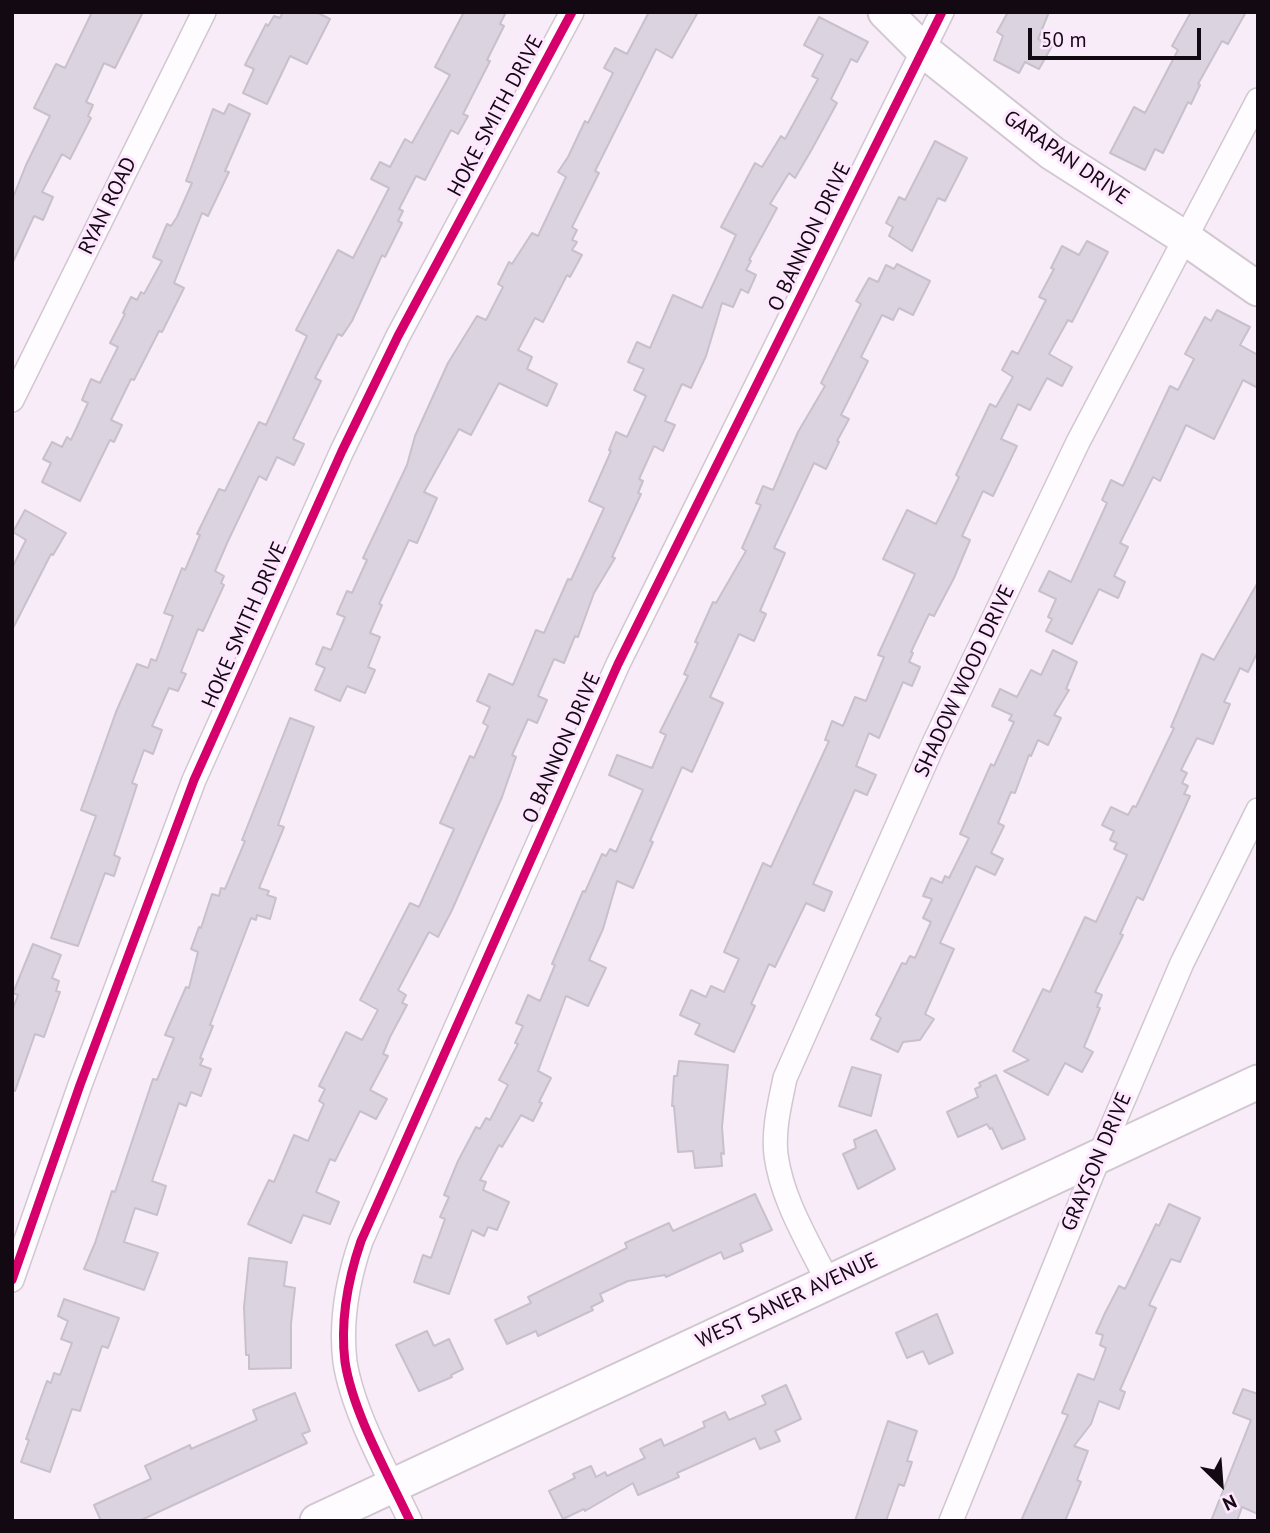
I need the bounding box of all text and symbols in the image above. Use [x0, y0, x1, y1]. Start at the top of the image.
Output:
scale bar [1032, 14, 1205, 58]
text: 50 m [1041, 26, 1087, 53]
street label: HOKE SMITH DRIVE [443, 31, 549, 201]
street label: GARAPAN DRIVE [998, 105, 1134, 211]
street label: RYAN ROAD [74, 153, 142, 259]
street label: O BANNON DRIVE [763, 158, 857, 316]
street label: HOKE SMITH DRIVE [197, 538, 293, 712]
street label: SHADOW WOOD DRIVE [909, 581, 1021, 781]
street label: O BANNON DRIVE [517, 669, 607, 827]
street label: GRAYSON DRIVE [1056, 1089, 1138, 1235]
street label: WEST SANER AVENUE [692, 1248, 882, 1354]
north arrow [1186, 1449, 1256, 1519]
text: N [1219, 1490, 1241, 1517]

